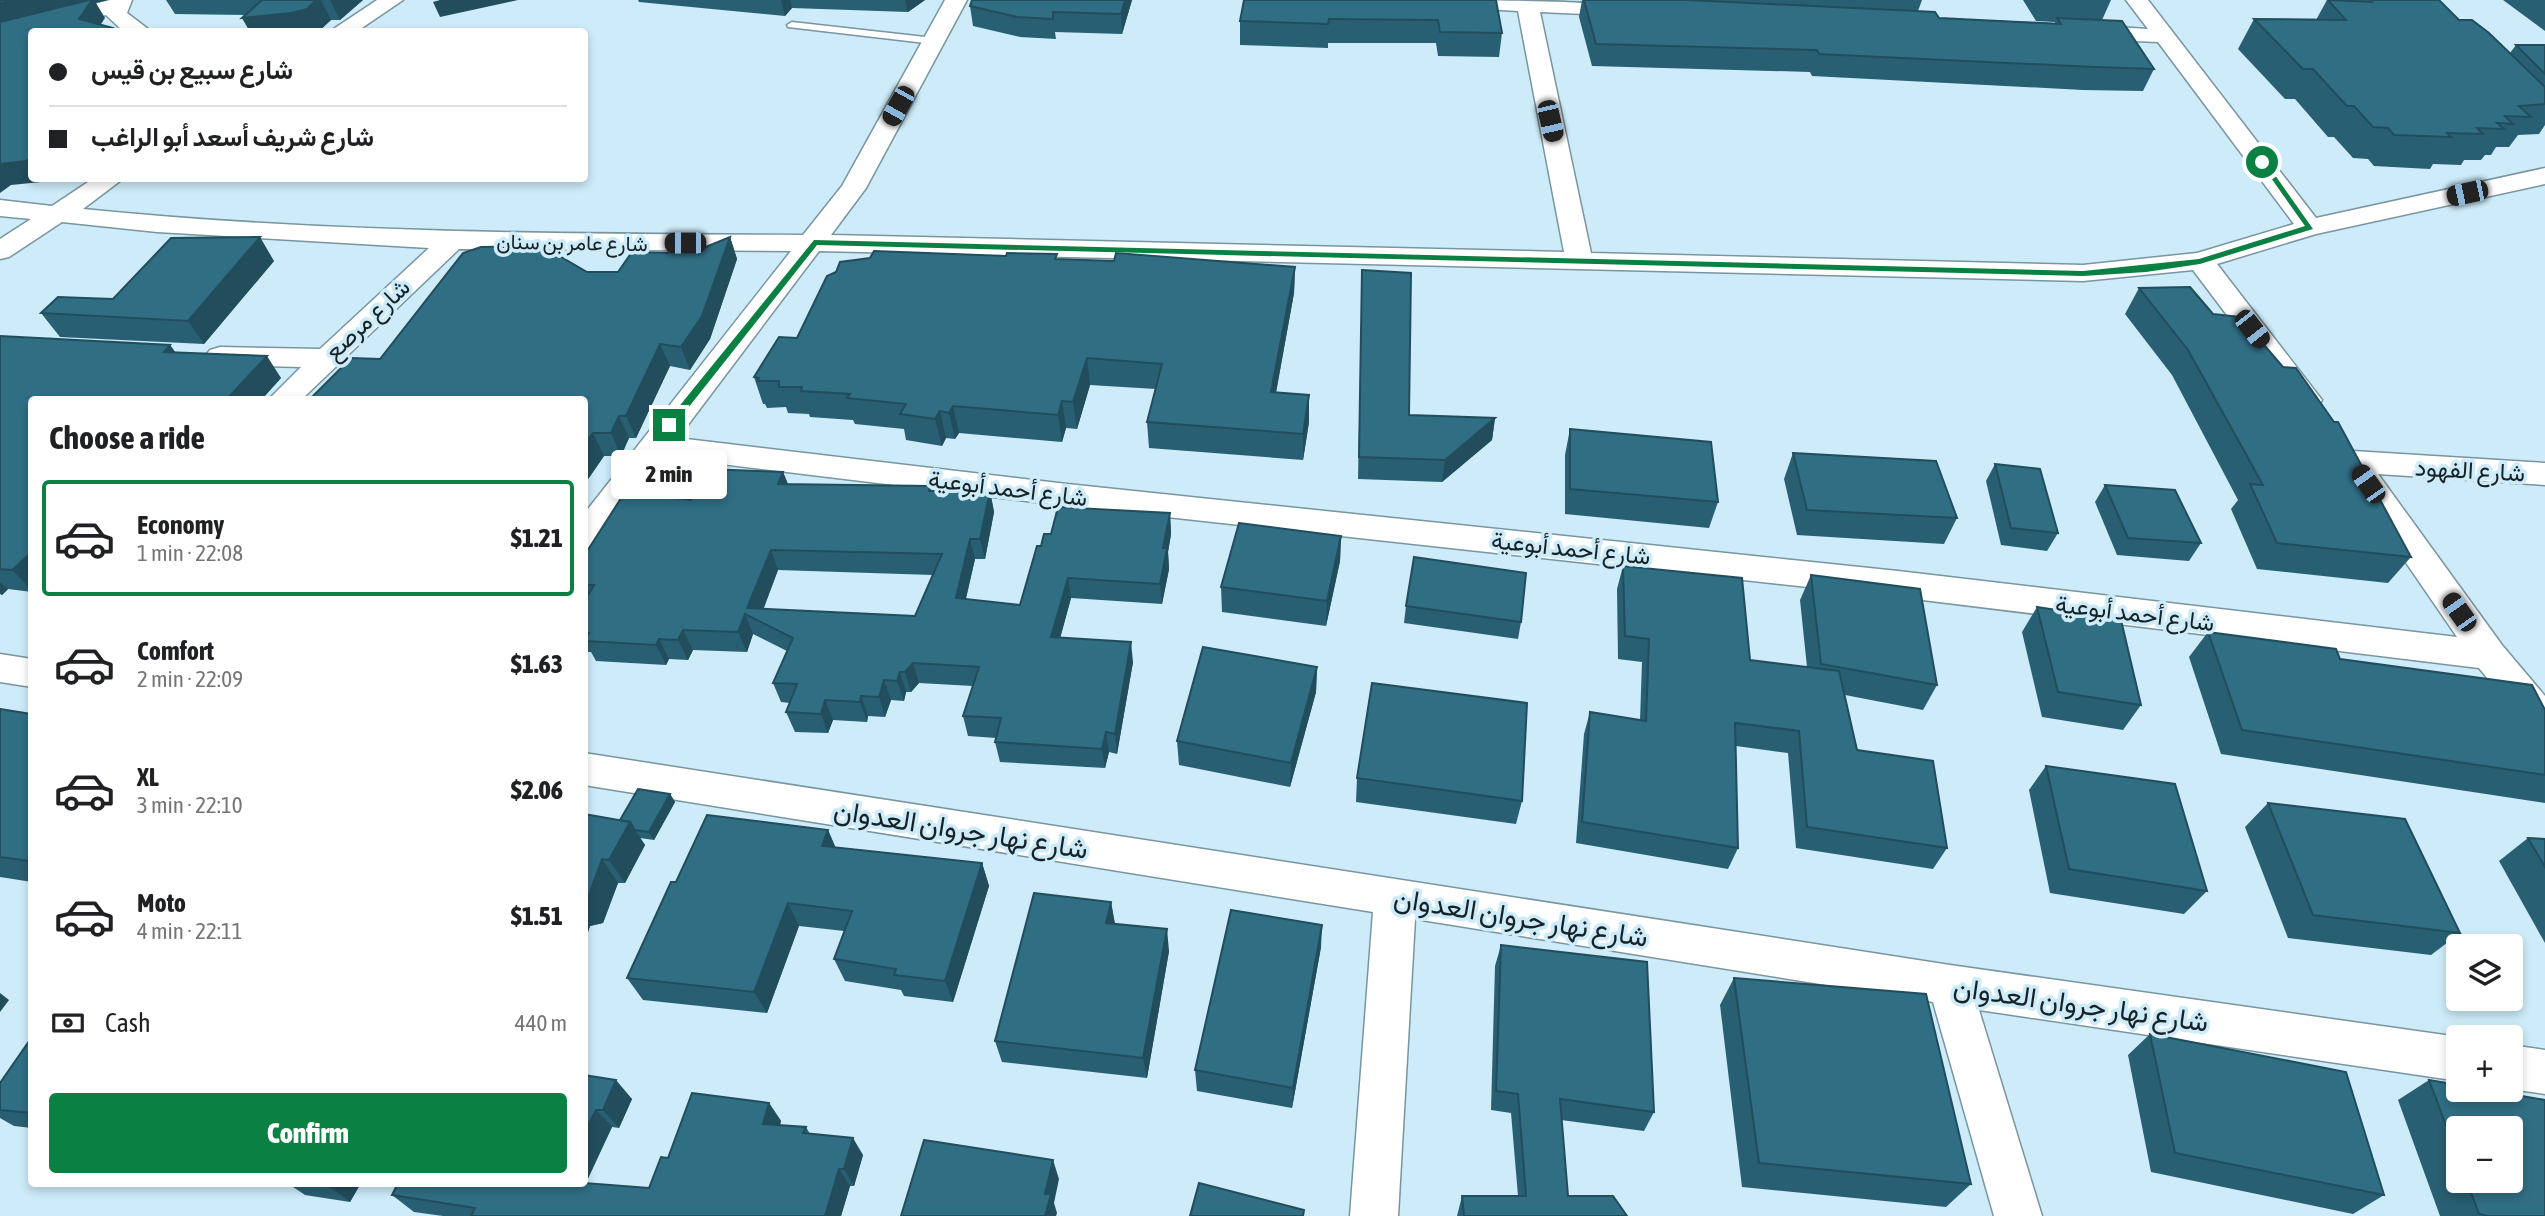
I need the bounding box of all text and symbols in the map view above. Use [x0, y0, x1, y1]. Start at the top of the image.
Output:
text: شارع سبيع بن قيس [91, 55, 293, 85]
car [879, 83, 918, 129]
car [1536, 98, 1565, 144]
text: شارع شريف أسعد أبو الراغب [91, 122, 374, 152]
route start [2246, 146, 2278, 178]
car [2445, 178, 2490, 208]
street label: شارع عامر بن سنان [496, 229, 648, 258]
car [665, 233, 707, 254]
street label: شارع مرصع [319, 273, 418, 368]
car [2231, 306, 2274, 352]
route end [653, 409, 685, 441]
text: Choose a ride [49, 419, 205, 456]
callout: 2 min [611, 450, 727, 499]
street label: شارع الفهود [2414, 454, 2526, 489]
text: 2 min [646, 461, 692, 487]
car [2348, 461, 2389, 507]
street label: شارع أحمد أبوعية [927, 465, 1089, 514]
icon: car [53, 507, 116, 570]
text: Economy [137, 510, 224, 540]
text: $1.21 [511, 523, 563, 553]
street label: شارع أحمد أبوعية [1490, 526, 1652, 573]
text: 1 min · 22:08 [137, 540, 243, 566]
car [2439, 589, 2480, 635]
street label: شارع أحمد أبوعية [2054, 590, 2216, 639]
icon: car [53, 633, 116, 696]
text: Comfort [137, 636, 214, 666]
text: $1.63 [511, 649, 563, 679]
text: 2 min · 22:09 [137, 666, 243, 692]
icon: car [53, 759, 116, 822]
text: XL [137, 762, 159, 792]
text: $2.06 [511, 775, 563, 805]
text: 3 min · 22:10 [137, 792, 243, 818]
street label: شارع نهار جروان العدوان [831, 793, 1090, 868]
street label: شارع نهار جروان العدوان [1391, 881, 1650, 956]
icon: car [53, 885, 116, 948]
text: Moto [137, 888, 186, 918]
text: $1.51 [511, 901, 563, 931]
text: 4 min · 22:11 [137, 918, 243, 944]
map controls [2446, 934, 2523, 1193]
button: layers [2446, 934, 2523, 1011]
street label: شارع نهار جروان العدوان [1951, 970, 2211, 1041]
icon: cash [49, 1004, 87, 1042]
text: Cash [105, 1008, 151, 1038]
text: 440 m [515, 1010, 567, 1036]
button: + [2446, 1025, 2523, 1102]
button: Confirm [49, 1093, 567, 1173]
button: − [2446, 1116, 2523, 1193]

